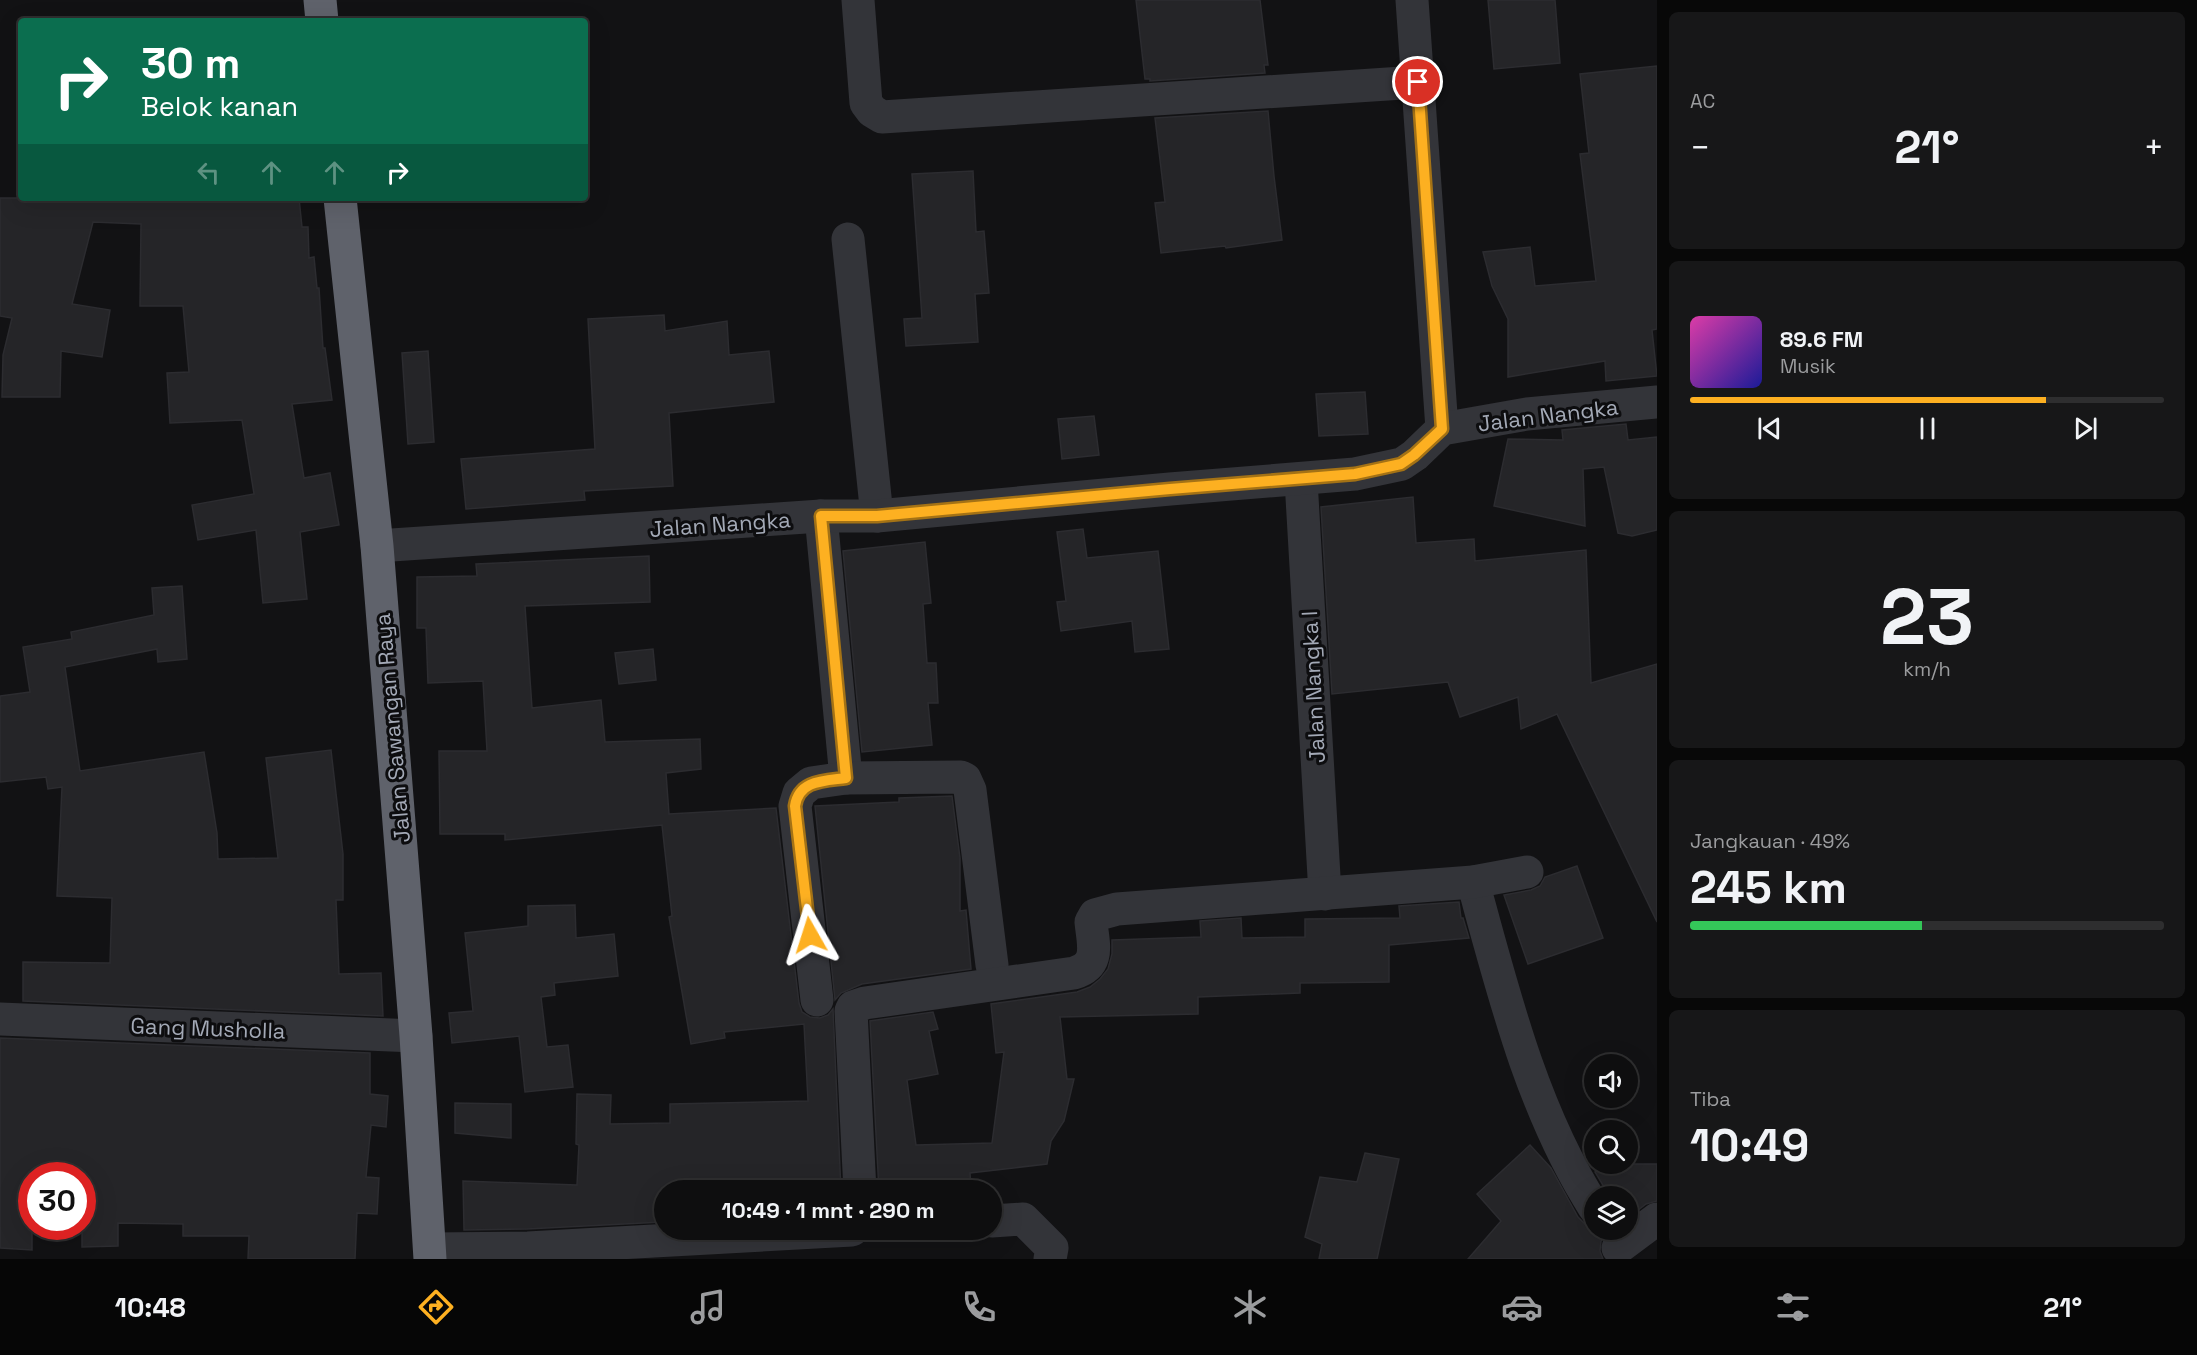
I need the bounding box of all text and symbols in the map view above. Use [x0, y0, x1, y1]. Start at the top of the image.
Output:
text: 30 m [141, 37, 240, 90]
icon: right [42, 42, 120, 120]
pin [1392, 56, 1443, 107]
icon: arrive [1401, 65, 1434, 98]
text: AC [1690, 88, 1715, 114]
text: Belok kanan [141, 89, 298, 124]
text: 21° [1895, 119, 1959, 176]
text: − [1690, 127, 1710, 169]
text: + [2144, 127, 2164, 169]
icon: left [192, 156, 225, 189]
icon: ahead [255, 156, 288, 189]
icon: ahead [318, 156, 351, 189]
icon: right [381, 156, 414, 189]
text: 89.6 FM [1780, 325, 1863, 353]
text: Musik [1780, 353, 1836, 379]
street label: Jalan Nangka [1476, 392, 1620, 438]
icon: previous [1753, 412, 1786, 445]
icon: pause [1911, 412, 1944, 445]
icon: next [2069, 412, 2102, 445]
street label: Jalan Nangka [648, 505, 792, 543]
text: 23 [1880, 567, 1974, 667]
street label: Jalan Nangka I [1295, 610, 1331, 764]
street label: Jalan Sawangan Raya [368, 612, 416, 844]
text: km/h [1903, 656, 1951, 682]
text: Jangkauan · 49% [1690, 828, 1850, 854]
text: 245 km [1690, 859, 1847, 916]
position arrow [778, 903, 842, 967]
street label: Gang Musholla [130, 1011, 286, 1045]
map controls [1584, 1054, 1638, 1240]
button: sound [1584, 1054, 1638, 1108]
text: Tiba [1690, 1086, 1731, 1112]
text: 10:49 [1690, 1117, 1809, 1174]
button: search [1584, 1120, 1638, 1174]
speed limit sign: 30 [18, 1162, 96, 1240]
button: layers [1584, 1186, 1638, 1240]
text: 10:49 · 1 mnt · 290 m [721, 1196, 935, 1224]
icon: directions [415, 1286, 457, 1328]
icon: music [687, 1286, 729, 1328]
icon: phone [958, 1286, 1000, 1328]
icon: climate [1229, 1286, 1271, 1328]
icon: car [1501, 1286, 1543, 1328]
icon: filters [1772, 1286, 1814, 1328]
text: 10:48 [115, 1290, 186, 1325]
text: 21° [2043, 1290, 2082, 1325]

